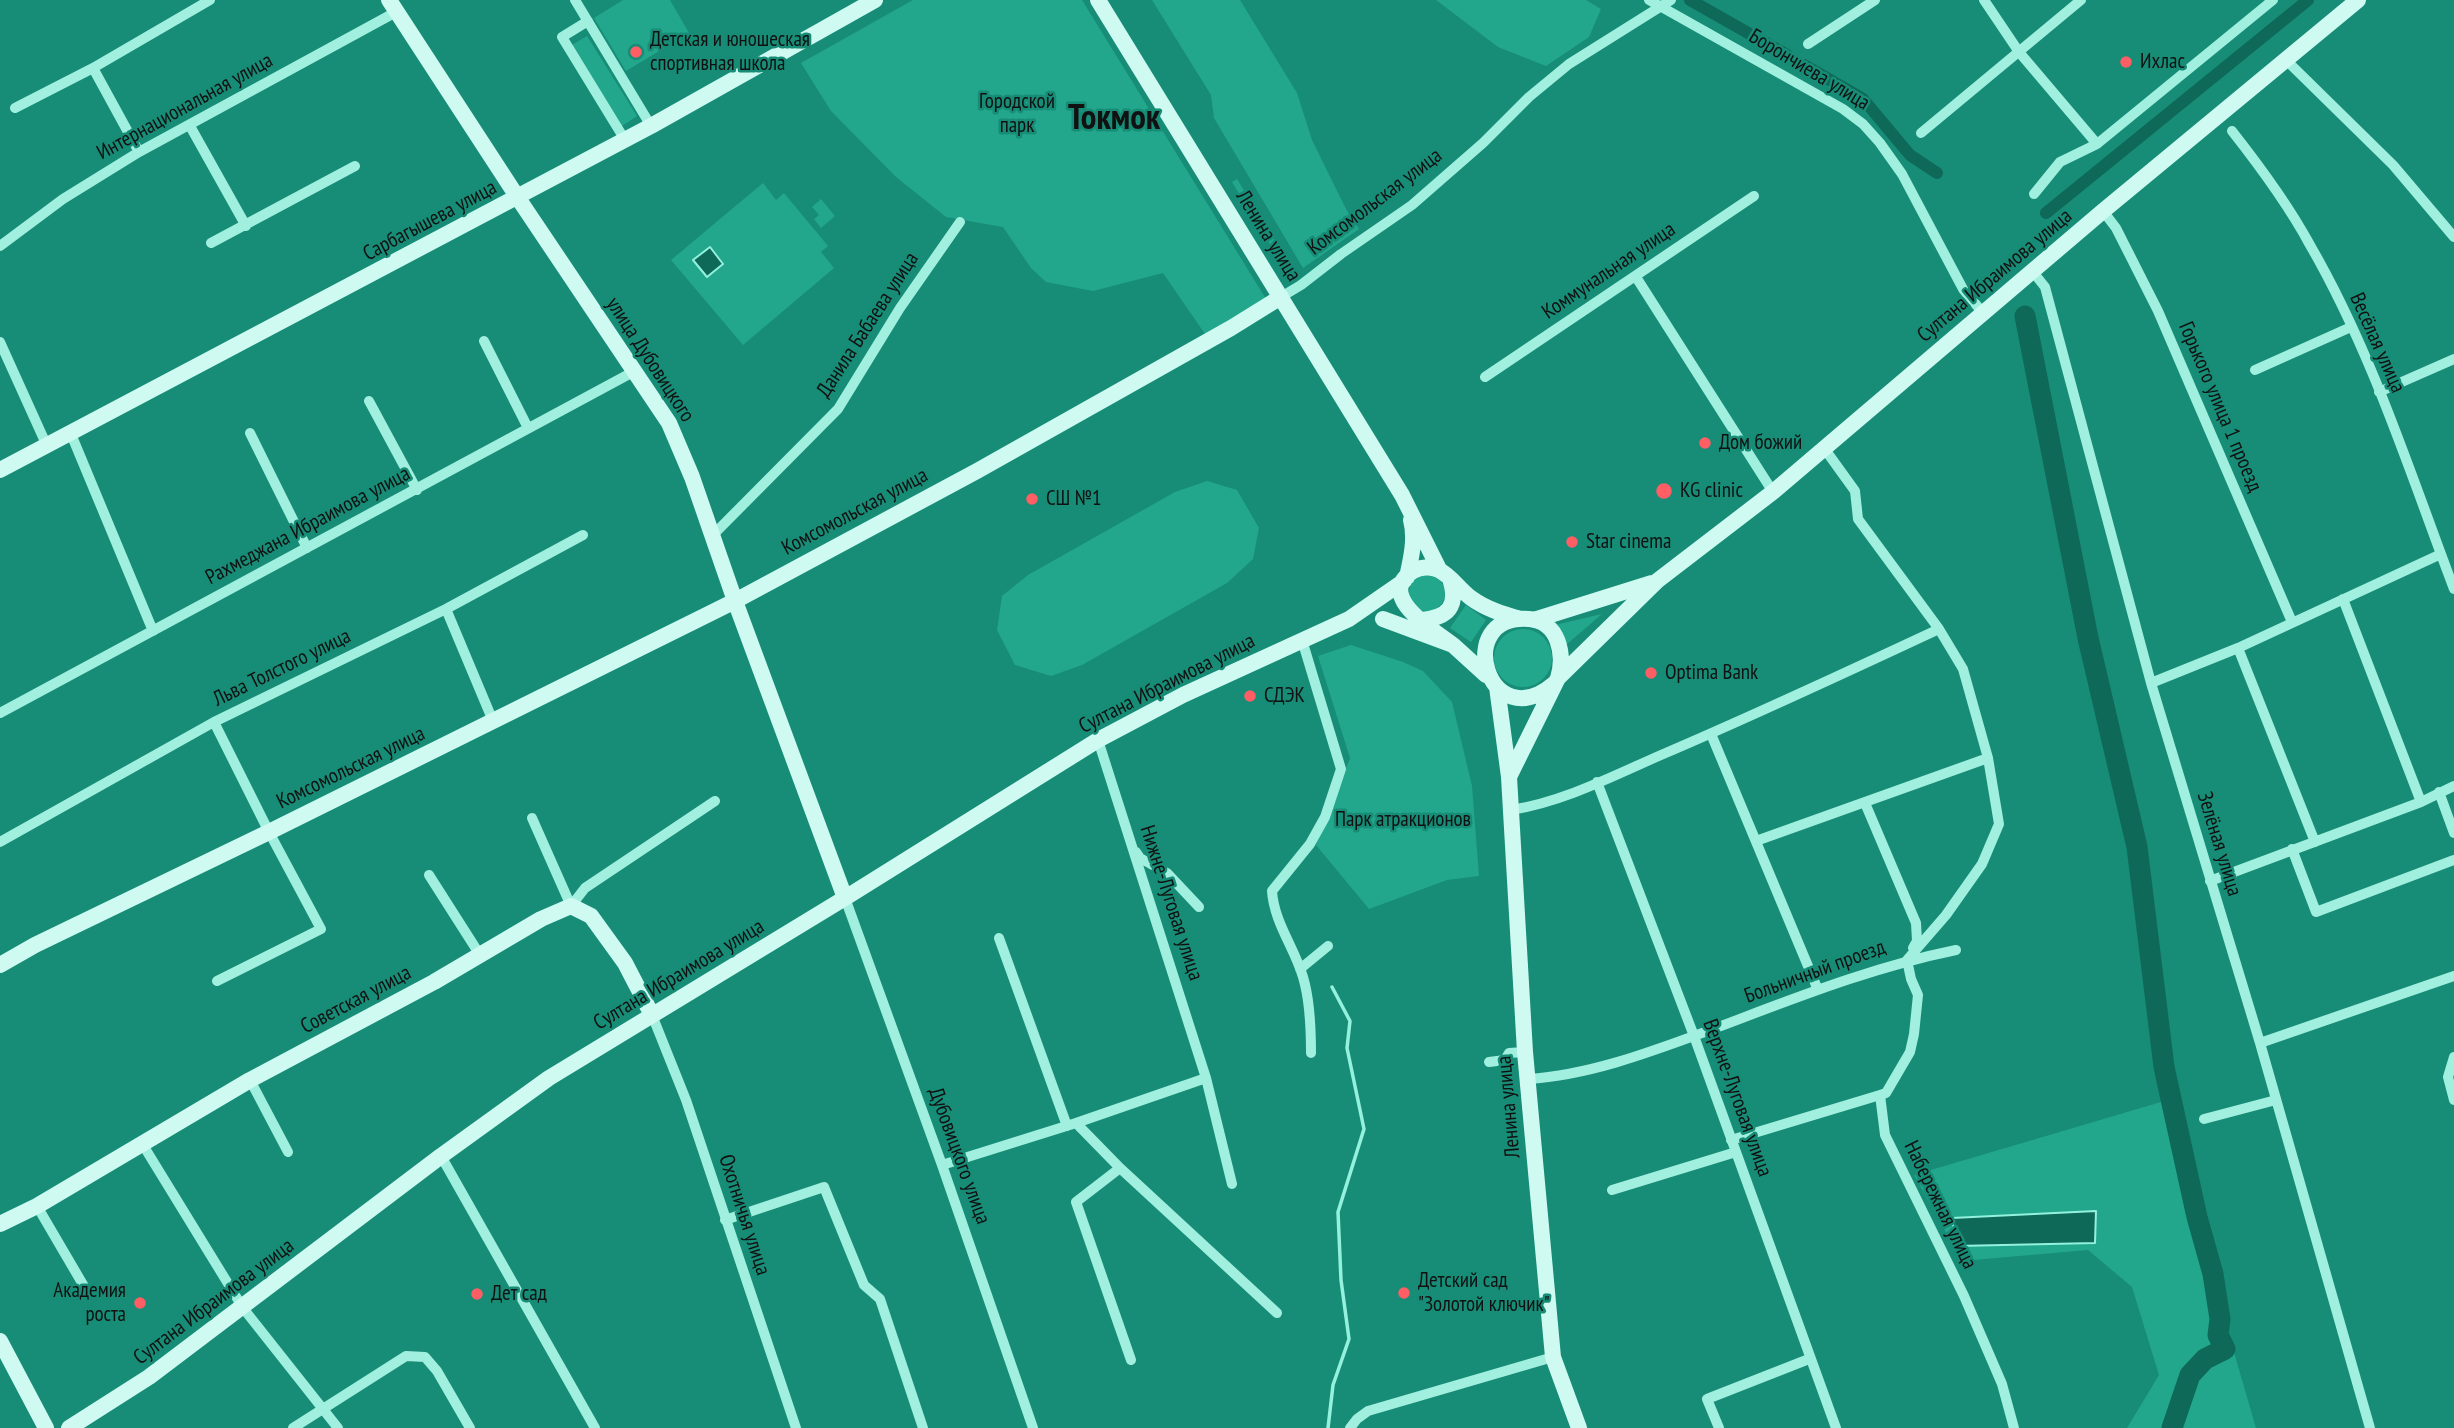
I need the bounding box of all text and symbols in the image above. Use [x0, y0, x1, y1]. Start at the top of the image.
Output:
street label: Борончиева улица [1744, 24, 1874, 116]
place label: Детская и юношеская спортивная школа [650, 27, 810, 77]
marker: Детская и юношеская спортивная школа [628, 44, 644, 60]
street label: Интернациональная улица [93, 48, 277, 166]
place label: Ихлас [2140, 49, 2185, 75]
marker: Ихлас [2118, 54, 2134, 70]
park label: Городской парк [979, 89, 1055, 139]
district label: Токмок [1068, 98, 1160, 140]
street label: Комсомольская улица [1303, 143, 1447, 261]
street label: Сарбагышева улица [359, 175, 501, 267]
street label: Ленина улица [1230, 186, 1306, 286]
street label: Султана Ибраимова улица [1912, 204, 2078, 348]
street label: Коммунальная улица [1538, 217, 1680, 325]
street label: Данила Бабаева улица [812, 248, 924, 402]
street label: Весёлая улица [2344, 289, 2410, 397]
street label: улица Дубовицкого [600, 293, 700, 427]
street label: Горького улица 1 проезд [2173, 318, 2267, 496]
place label: Дом божий [1719, 430, 1802, 456]
marker: Дом божий [1697, 435, 1713, 451]
street label: Рахмеджана Ибраимова улица [202, 461, 414, 591]
street label: Комсомольская улица [778, 463, 932, 561]
place label: KG clinic [1680, 478, 1743, 504]
marker: KG clinic [1654, 481, 1674, 501]
place label: СШ №1 [1046, 486, 1102, 512]
marker: СШ №1 [1024, 491, 1040, 507]
place label: Star cinema [1586, 529, 1671, 555]
marker: Star cinema [1564, 534, 1580, 550]
street label: Льва Толстого улица [209, 624, 355, 712]
street label: Султана Ибраимова улица [1075, 629, 1259, 739]
place label: Optima Bank [1665, 660, 1758, 686]
marker: Optima Bank [1643, 665, 1659, 681]
place label: СДЭК [1264, 683, 1305, 709]
marker: СДЭК [1242, 688, 1258, 704]
street label: Комсомольская улица [273, 721, 429, 815]
street label: Зелёная улица [2191, 789, 2247, 899]
park label: Парк атракционов [1335, 807, 1471, 833]
street label: Нижне-Луговая улица [1134, 822, 1208, 984]
street label: Султана Ибраимова улица [589, 914, 769, 1036]
street label: Больничный проезд [1741, 935, 1889, 1009]
street label: Советская улица [297, 960, 415, 1040]
street label: Верхне-Луговая улица [1697, 1016, 1777, 1180]
street label: Ленина улица [1492, 1055, 1526, 1159]
street label: Дубовицкого улица [923, 1084, 995, 1228]
street label: Набережная улица [1898, 1137, 1982, 1273]
street label: Охотничья улица [713, 1152, 775, 1278]
street label: Султана Ибраимова улица [129, 1233, 299, 1371]
place label: Детский сад "Золотой ключик" [1418, 1268, 1550, 1318]
place label: Академия роста [53, 1278, 126, 1328]
place label: Дет сад [491, 1281, 547, 1307]
marker: Детский сад "Золотой ключик" [1396, 1285, 1412, 1301]
marker: Дет сад [469, 1286, 485, 1302]
marker: Академия роста [132, 1295, 148, 1311]

